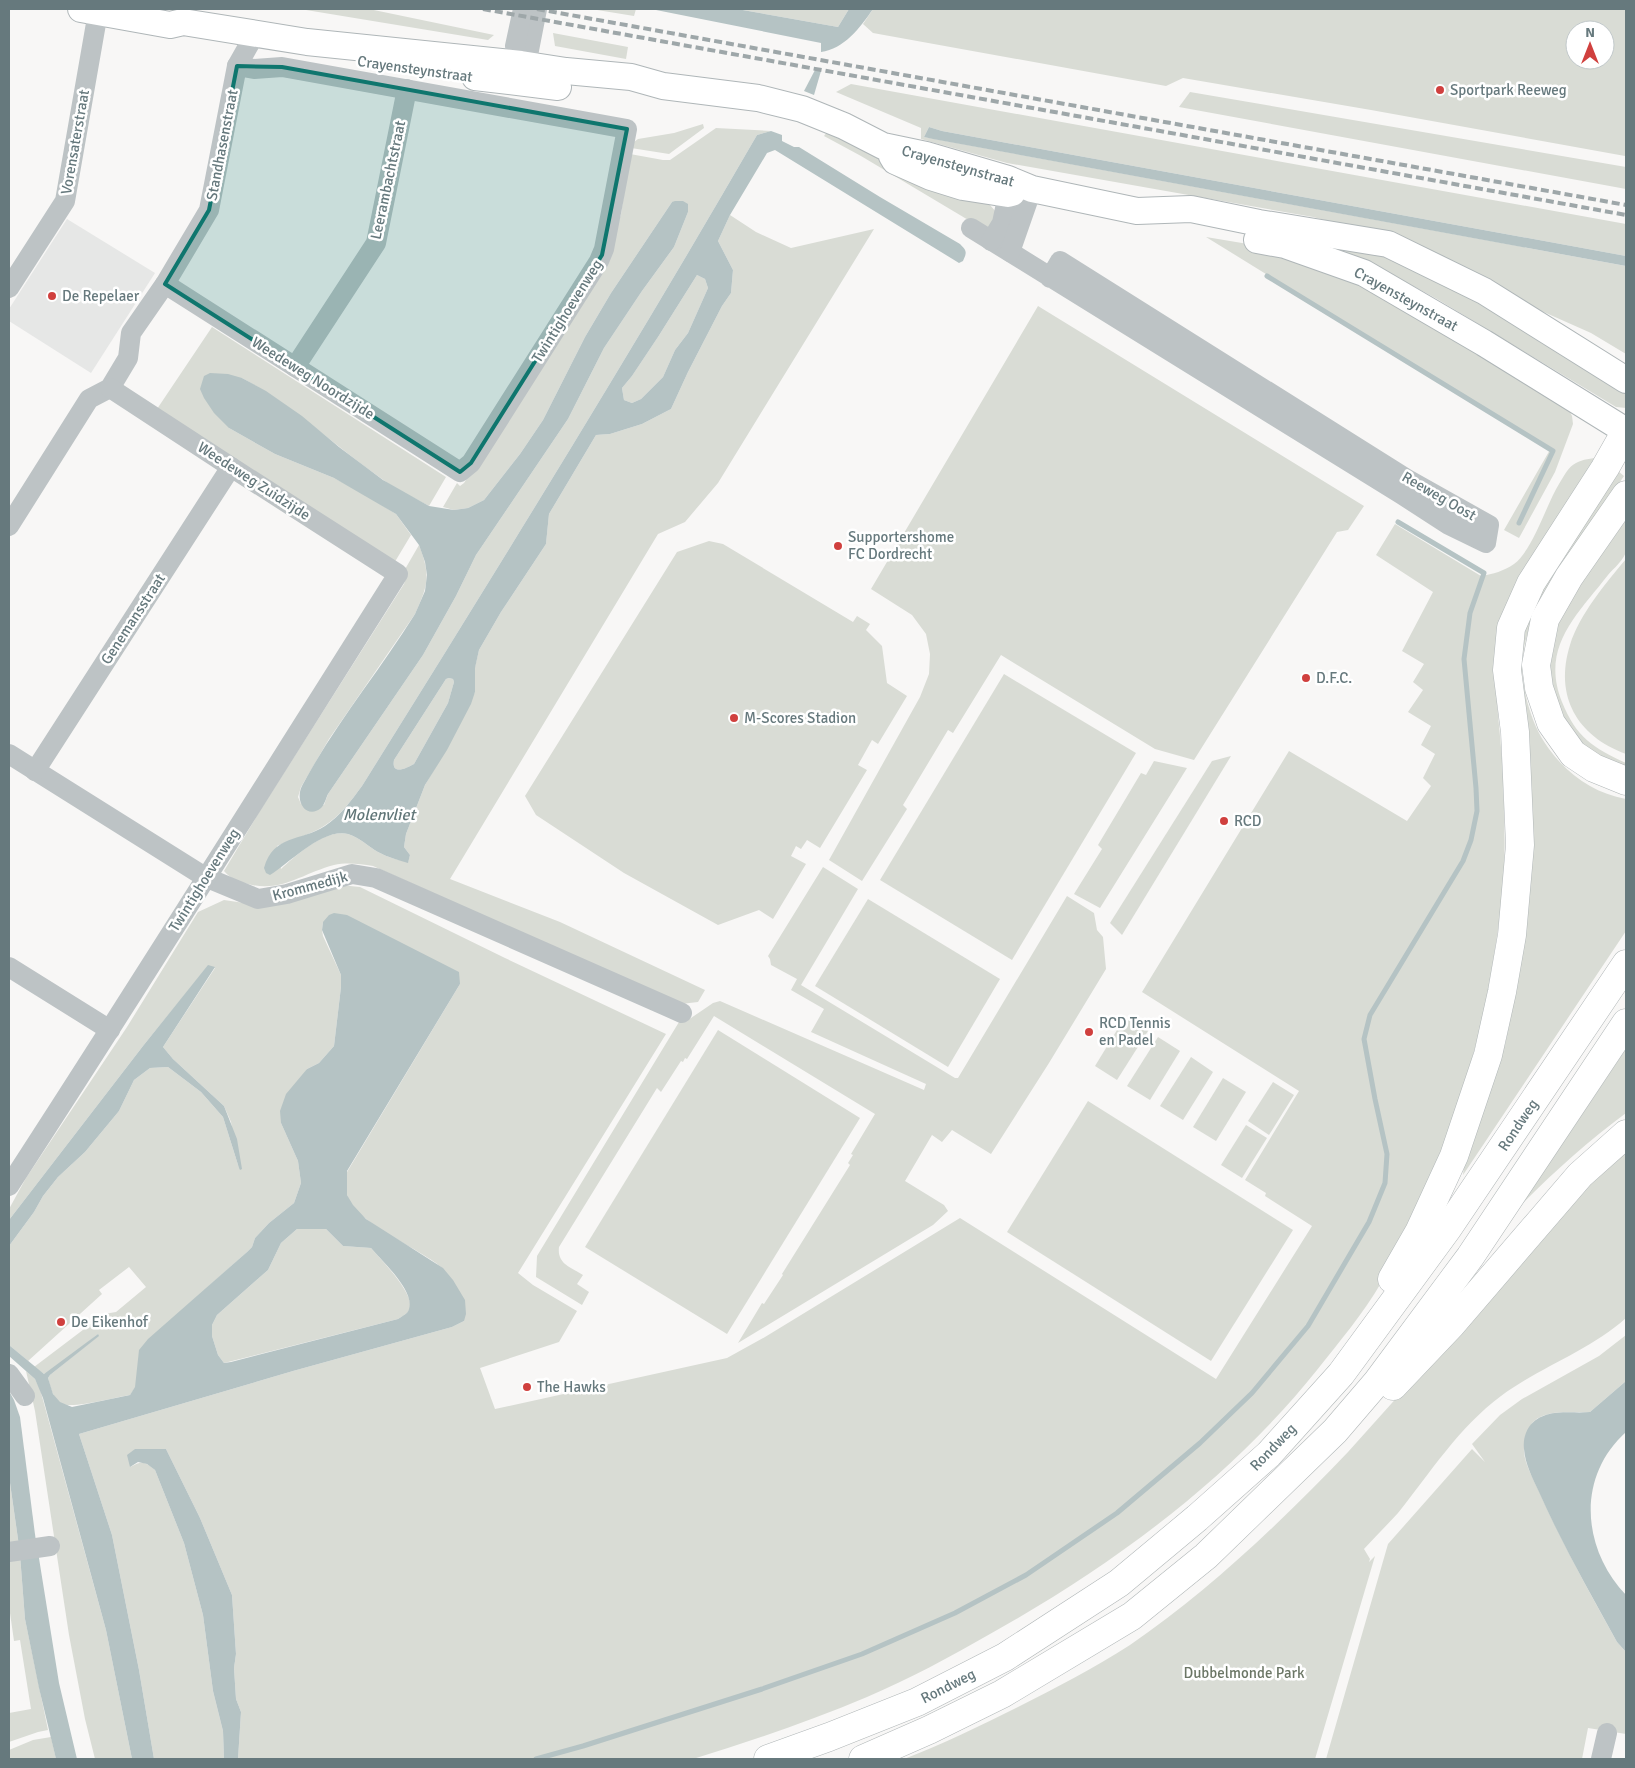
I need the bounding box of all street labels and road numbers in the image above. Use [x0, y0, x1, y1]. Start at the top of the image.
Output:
street label: Crayensteynstraat [356, 52, 474, 86]
street label: Vorensaterstraat [57, 88, 93, 196]
street label: Standhasenstraat [202, 88, 242, 202]
street label: Leerambachtstraat [367, 119, 409, 241]
street label: Crayensteynstraat [900, 141, 1016, 191]
street label: Twintighoevenweg [528, 256, 606, 366]
street label: Crayensteynstraat [1351, 263, 1461, 335]
street label: Weedeweg Noordzijde [248, 333, 378, 423]
street label: Weedeweg Zuidzijde [194, 438, 314, 524]
street label: Reeweg Oost [1399, 468, 1479, 524]
street label: Genemansstraat [97, 570, 169, 668]
street label: Twintighoevenweg [165, 825, 243, 935]
street label: Krommedijk [270, 867, 350, 905]
street label: Rondweg [1494, 1096, 1542, 1154]
street label: Rondweg [1246, 1420, 1300, 1474]
street label: Rondweg [918, 1665, 978, 1707]

